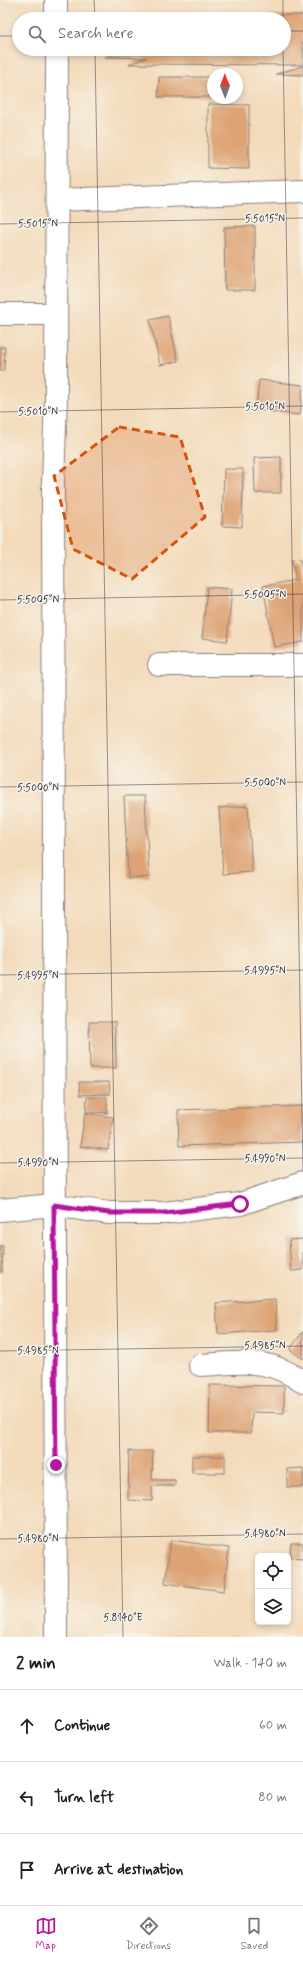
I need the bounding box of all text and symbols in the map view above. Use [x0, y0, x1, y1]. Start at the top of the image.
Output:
search box [12, 12, 291, 56]
icon: search [26, 23, 48, 45]
text: Search here [58, 24, 134, 44]
north arrow [207, 68, 243, 104]
text: 5.5015°N [245, 212, 285, 226]
text: 5.5015°N [18, 217, 58, 231]
text: 5.5010°N [245, 400, 285, 414]
text: 5.5010°N [18, 405, 58, 419]
text: 5.5005°N [244, 588, 286, 602]
text: 5.5005°N [17, 593, 59, 607]
text: 5.5000°N [244, 776, 286, 790]
text: 5.5000°N [17, 781, 59, 795]
text: 5.4995°N [244, 964, 286, 978]
text: 5.4995°N [17, 969, 59, 983]
text: 5.4990°N [244, 1152, 286, 1166]
text: 5.4990°N [17, 1156, 59, 1170]
route start [231, 1195, 249, 1213]
text: 5.4985°N [244, 1339, 286, 1353]
text: 5.4985°N [17, 1344, 59, 1358]
route end [47, 1456, 65, 1474]
text: 5.4980°N [244, 1527, 286, 1541]
text: 5.4980°N [17, 1532, 59, 1546]
map controls [255, 1553, 291, 1625]
button: locate [255, 1553, 291, 1589]
button: layers [255, 1589, 291, 1625]
text: 5.8140°E [104, 1611, 143, 1625]
text: 2 min [16, 1652, 56, 1674]
text: Walk · 140 m [214, 1655, 287, 1672]
icon: ahead [16, 1715, 38, 1737]
text: Continue [54, 1716, 110, 1736]
text: 60 m [259, 1717, 287, 1734]
icon: left [16, 1787, 38, 1809]
text: Turn left [54, 1788, 114, 1808]
text: 80 m [258, 1789, 287, 1806]
icon: arrive [16, 1859, 38, 1881]
text: Arrive at destination [54, 1860, 183, 1880]
tab: Map [35, 1915, 57, 1953]
tab: Directions [126, 1915, 171, 1953]
tab: Saved [241, 1915, 268, 1953]

